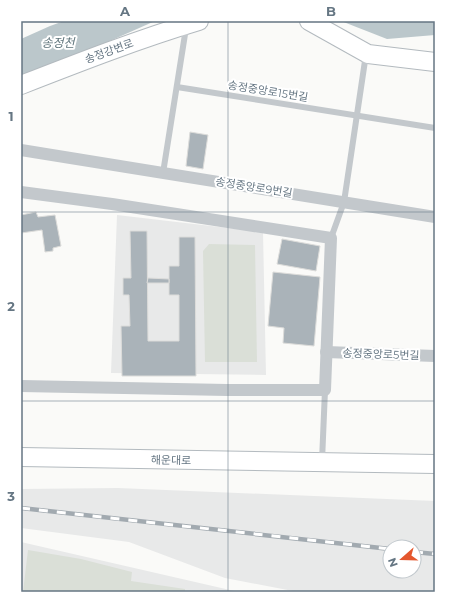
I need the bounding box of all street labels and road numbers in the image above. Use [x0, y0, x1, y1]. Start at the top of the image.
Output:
street label: 송정강변로 [83, 36, 135, 66]
street label: 송정중앙로15번길 [227, 78, 309, 104]
street label: 송정중앙로9번길 [215, 174, 293, 200]
street label: 송정중앙로5번길 [342, 346, 420, 362]
street label: 해운대로 [151, 453, 191, 467]

